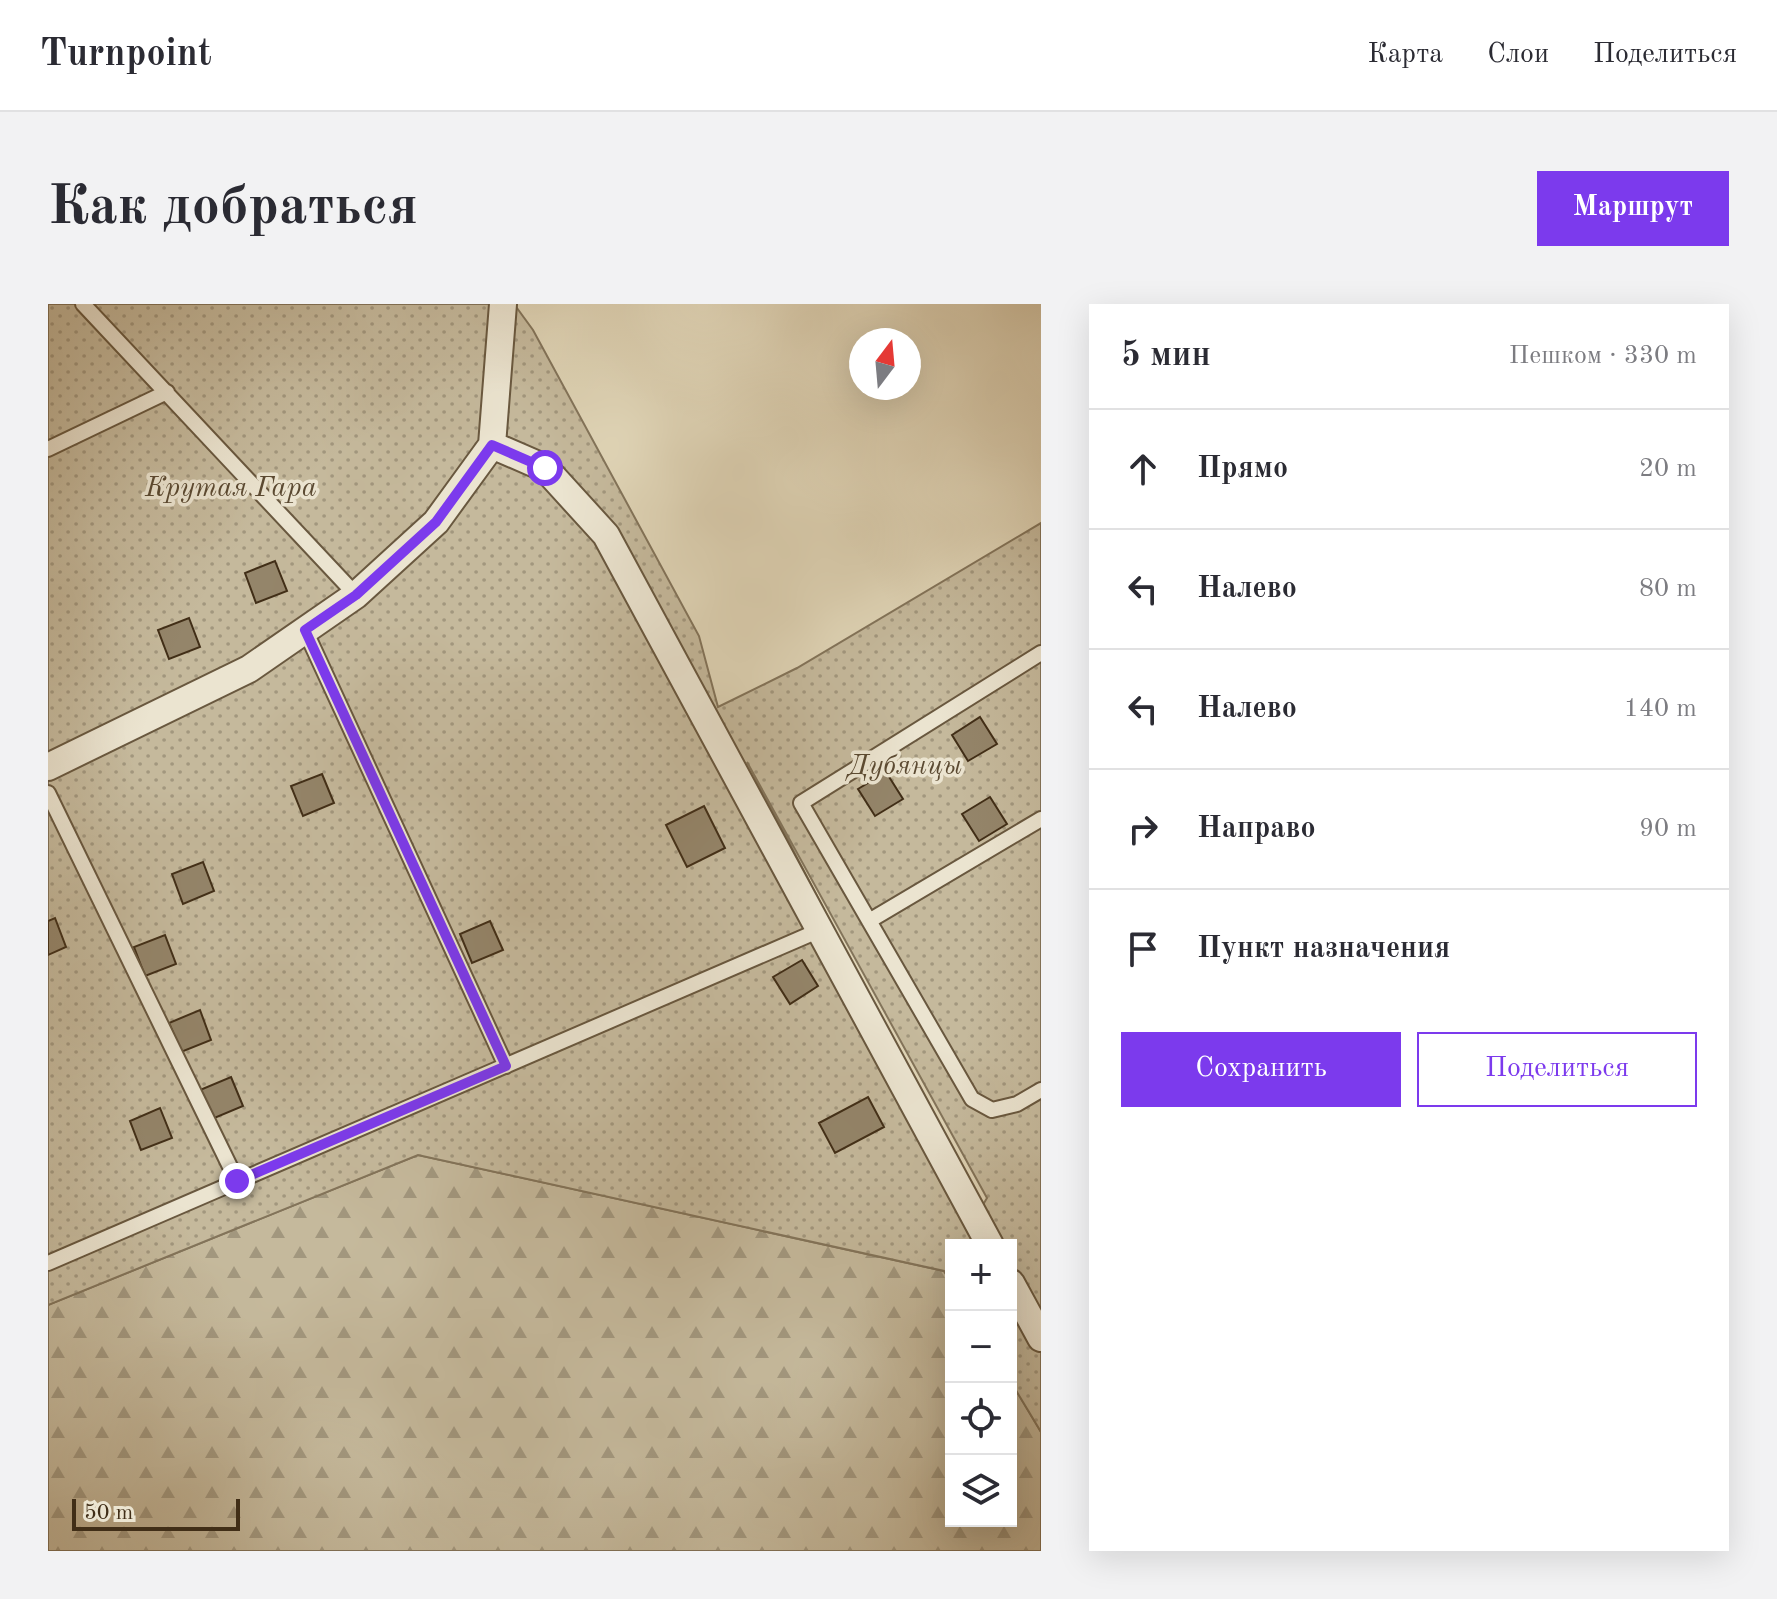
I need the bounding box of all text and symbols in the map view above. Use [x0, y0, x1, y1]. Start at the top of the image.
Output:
text: Turnpoint [40, 36, 212, 74]
text: Карта [1367, 41, 1443, 69]
text: Слои [1487, 41, 1549, 69]
text: Поделиться [1593, 41, 1737, 69]
button: Маршрут [1537, 171, 1729, 246]
text: Как добраться [48, 180, 418, 236]
north arrow [849, 328, 921, 400]
text: 5 мин [1121, 339, 1211, 373]
text: Пешком · 330 m [1509, 343, 1697, 369]
icon: ahead [1121, 447, 1165, 491]
route start [527, 450, 563, 486]
text: Прямо [1197, 454, 1288, 484]
text: 20 m [1639, 456, 1697, 482]
park label: Крутая Гара [144, 475, 317, 503]
icon: left [1121, 567, 1165, 611]
text: Налево [1197, 574, 1297, 604]
text: 80 m [1639, 576, 1697, 602]
icon: left [1121, 687, 1165, 731]
text: Налево [1197, 694, 1297, 724]
text: 140 m [1624, 696, 1697, 722]
park label: Дубянцы [845, 753, 962, 781]
icon: right [1121, 807, 1165, 851]
text: Направо [1197, 814, 1316, 844]
text: 90 m [1639, 816, 1697, 842]
icon: arrive [1121, 927, 1165, 971]
text: Пункт назначения [1197, 934, 1450, 964]
button: Сохранить [1121, 1032, 1401, 1107]
button: Поделиться [1417, 1032, 1697, 1107]
route end [219, 1163, 255, 1199]
map controls [945, 1239, 1017, 1527]
button: + [945, 1239, 1017, 1311]
button: − [945, 1311, 1017, 1383]
button: locate [945, 1383, 1017, 1455]
button: layers [945, 1455, 1017, 1527]
scale bar [72, 1495, 240, 1531]
text: 50 m [84, 1502, 133, 1524]

